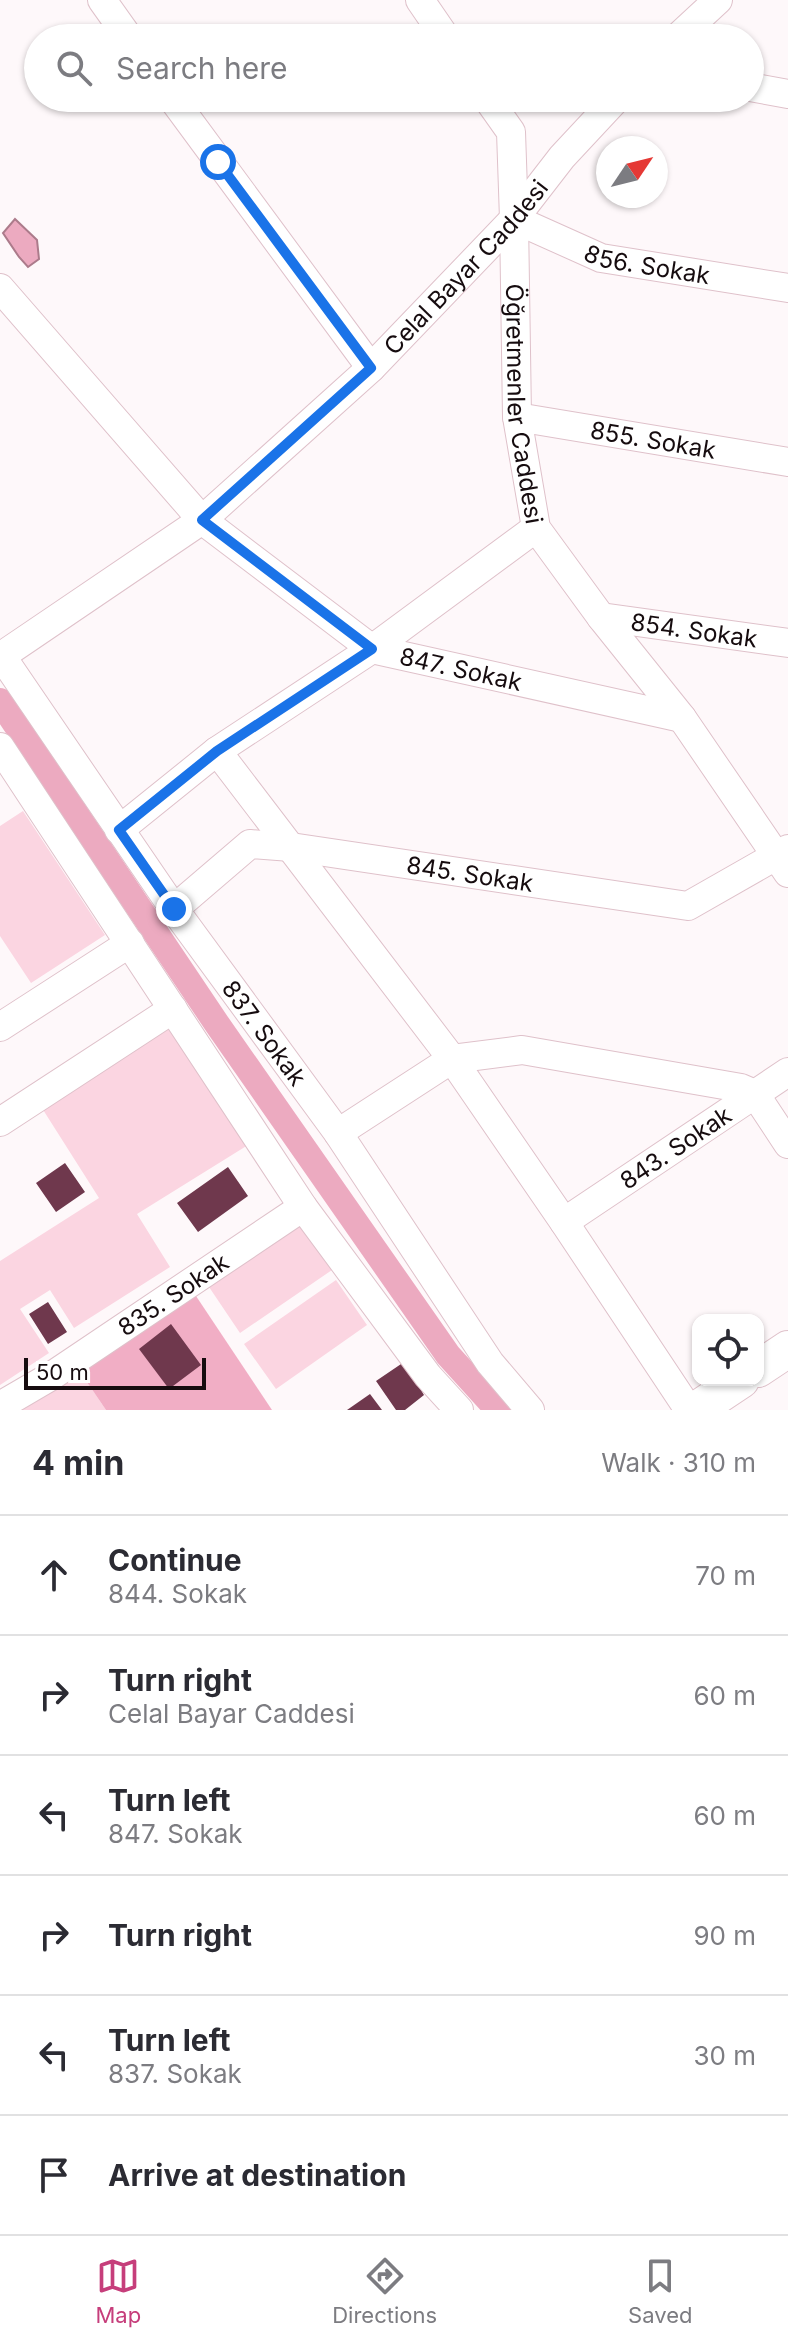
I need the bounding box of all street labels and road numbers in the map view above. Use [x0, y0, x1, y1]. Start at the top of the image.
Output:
street label: Celal Bayar Caddesi [378, 174, 554, 360]
street label: 856. Sokak [580, 238, 712, 290]
street label: Öğretmenler Caddesi [500, 283, 550, 526]
street label: 855. Sokak [588, 415, 718, 464]
street label: 854. Sokak [629, 607, 759, 653]
street label: 847. Sokak [397, 641, 525, 696]
street label: 845. Sokak [405, 850, 535, 897]
street label: 837. Sokak [216, 974, 313, 1091]
street label: 843. Sokak [614, 1100, 737, 1195]
street label: 835. Sokak [112, 1247, 234, 1342]

